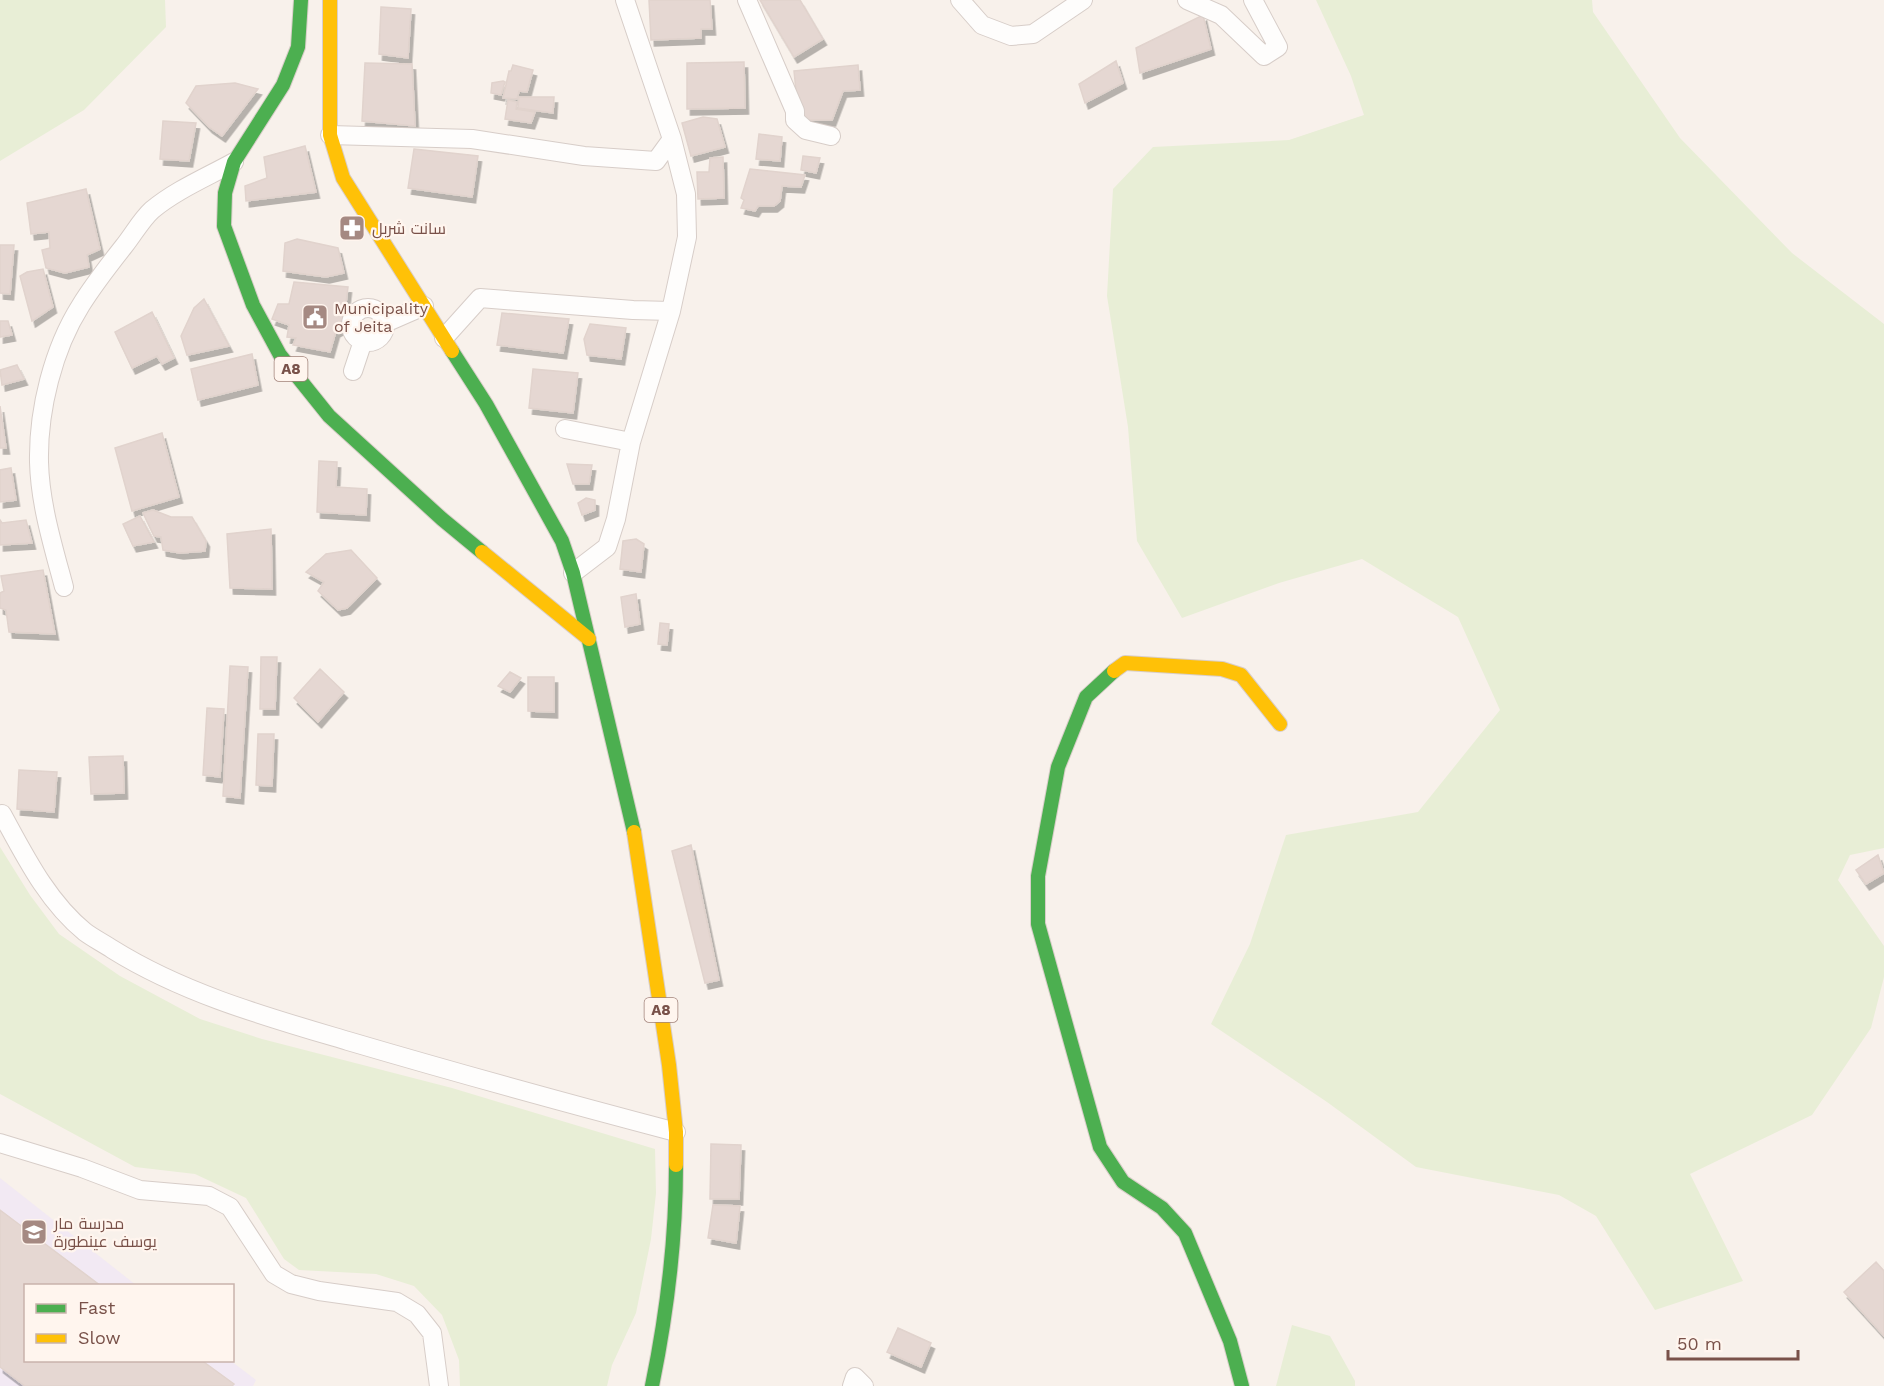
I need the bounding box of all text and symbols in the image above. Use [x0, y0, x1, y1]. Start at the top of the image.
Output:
pharmacy icon: سانت شربل [337, 213, 367, 243]
place label: سانت شربل [372, 219, 446, 239]
place label: Municipality of Jeita [334, 299, 429, 336]
public building icon: Municipality of Jeita [300, 302, 330, 332]
road number: A8 [274, 357, 308, 381]
road number: A8 [644, 998, 678, 1022]
place label: مدرسة مار يوسف عينطورة [53, 1214, 157, 1251]
school or university icon: مدرسة مار يوسف عينطورة [19, 1217, 49, 1247]
legend [24, 1284, 234, 1362]
text: Fast [78, 1297, 116, 1318]
scale bar [1668, 1323, 1798, 1361]
text: Slow [78, 1327, 121, 1348]
text: 50 m [1677, 1333, 1722, 1354]

